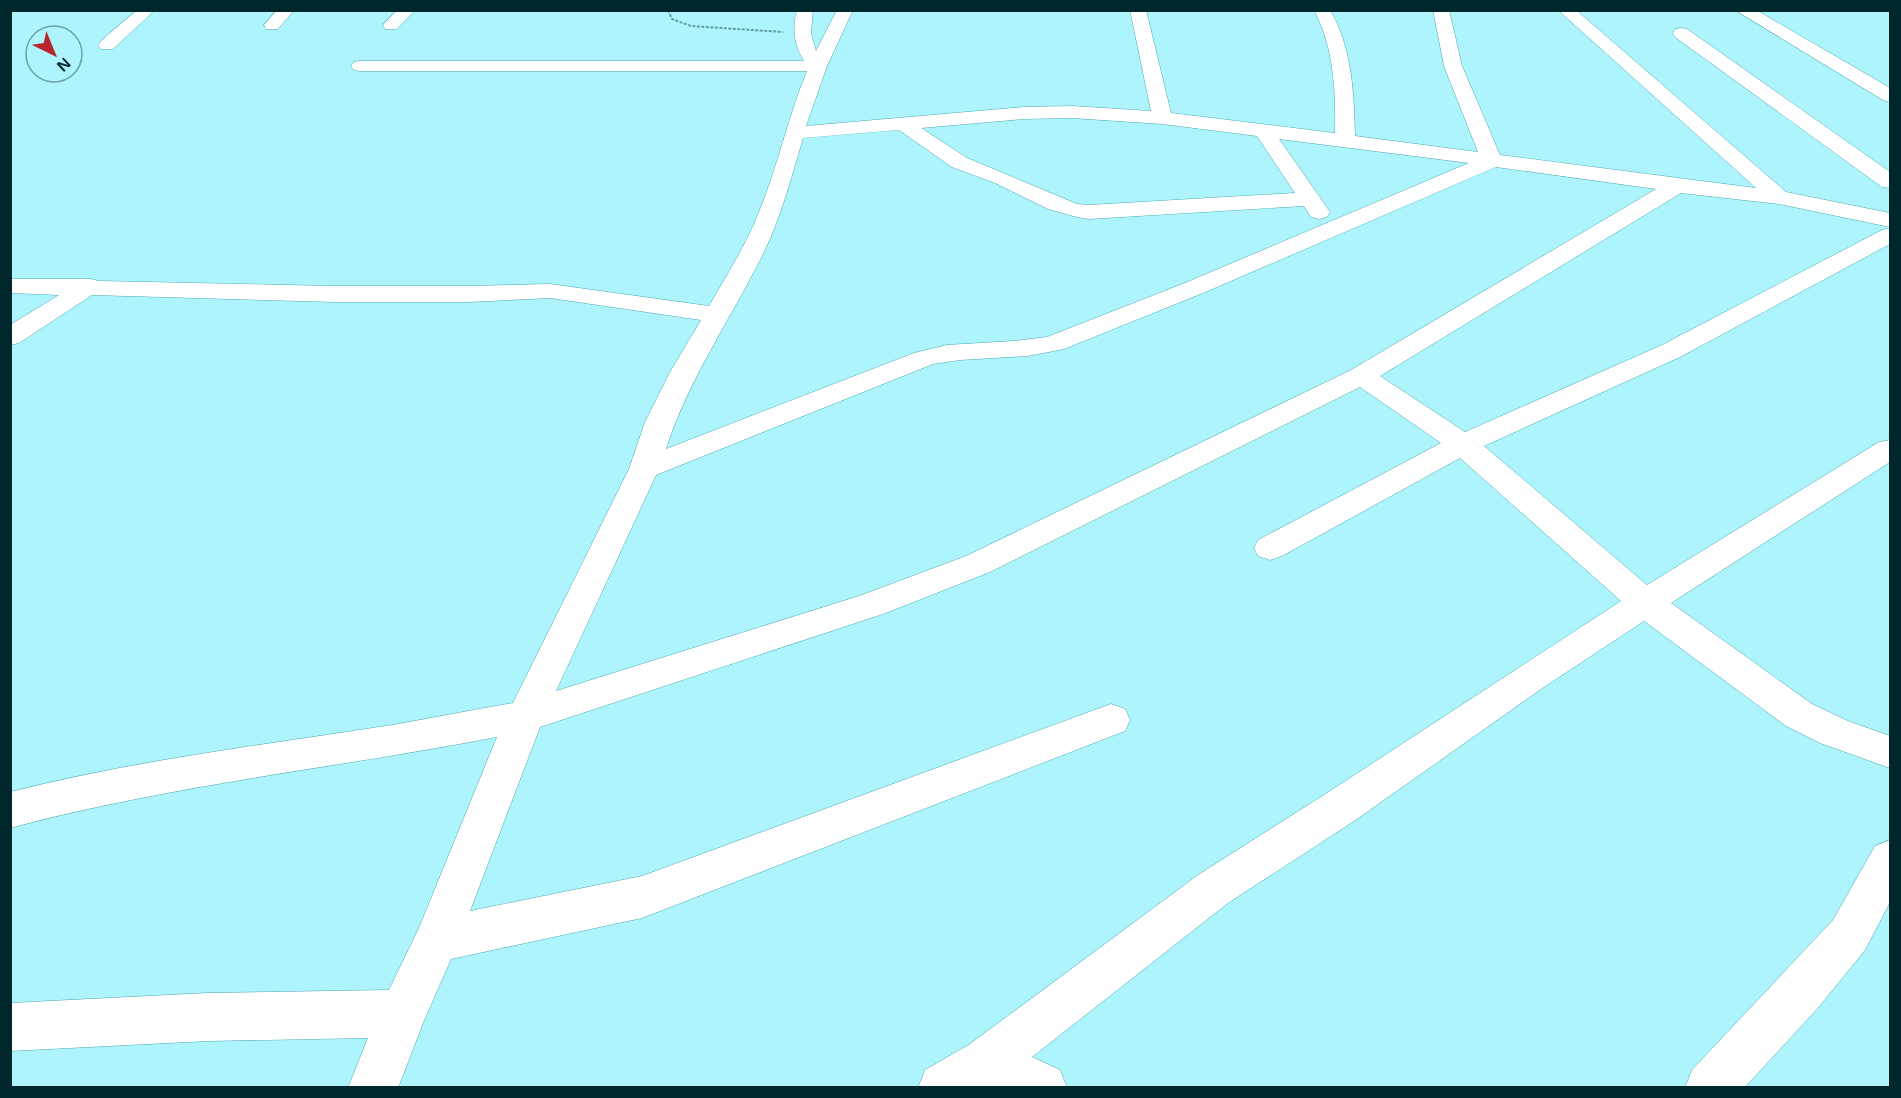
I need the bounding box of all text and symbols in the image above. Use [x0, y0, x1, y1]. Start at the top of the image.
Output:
north arrow [24, 24, 84, 84]
text: N [54, 54, 74, 75]

